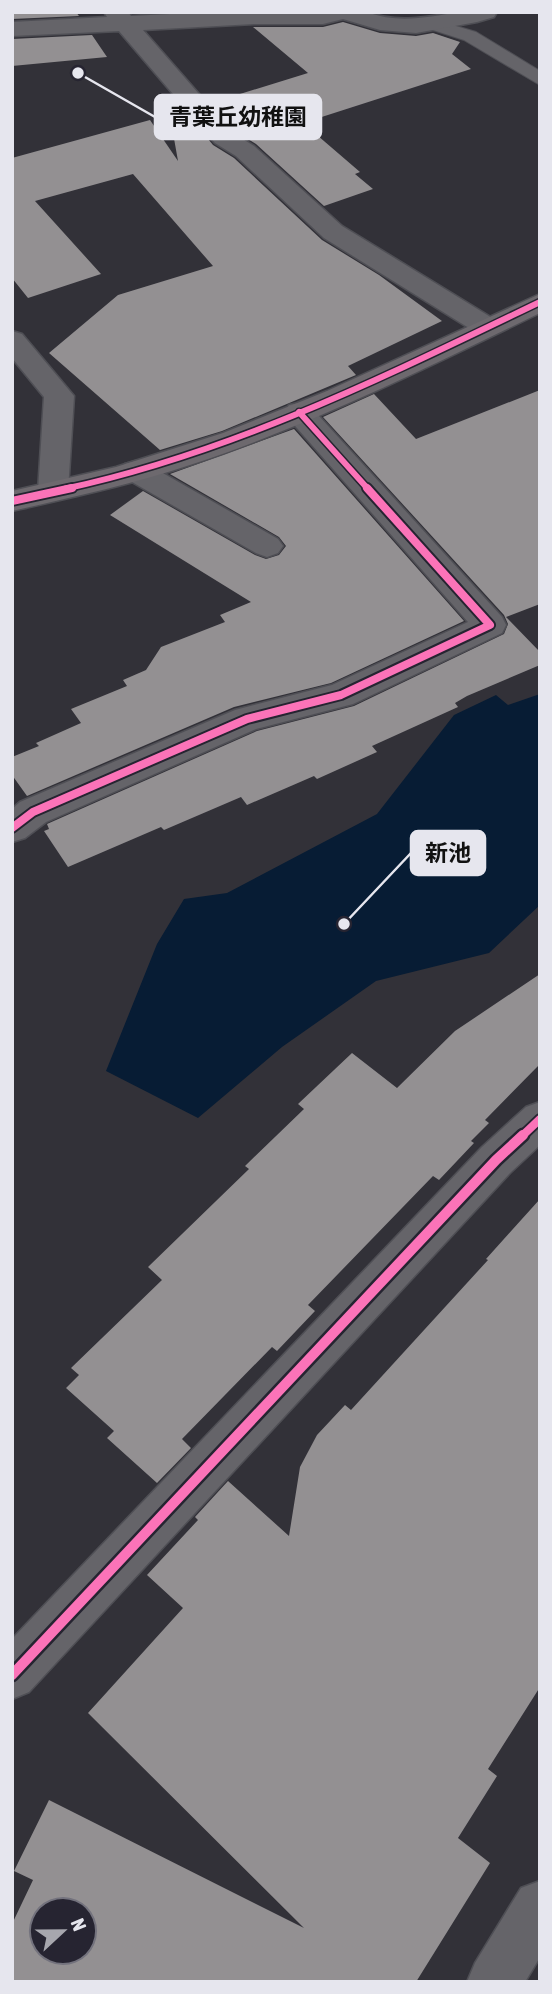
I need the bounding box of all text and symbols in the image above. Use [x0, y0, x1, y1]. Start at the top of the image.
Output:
callout: 青葉丘幼稚園 [155, 95, 321, 139]
text: 青葉丘幼稚園 [169, 104, 307, 130]
callout: 新池 [411, 831, 485, 875]
text: 新池 [425, 840, 471, 866]
north arrow [28, 1896, 98, 1966]
text: N [66, 1915, 91, 1934]

